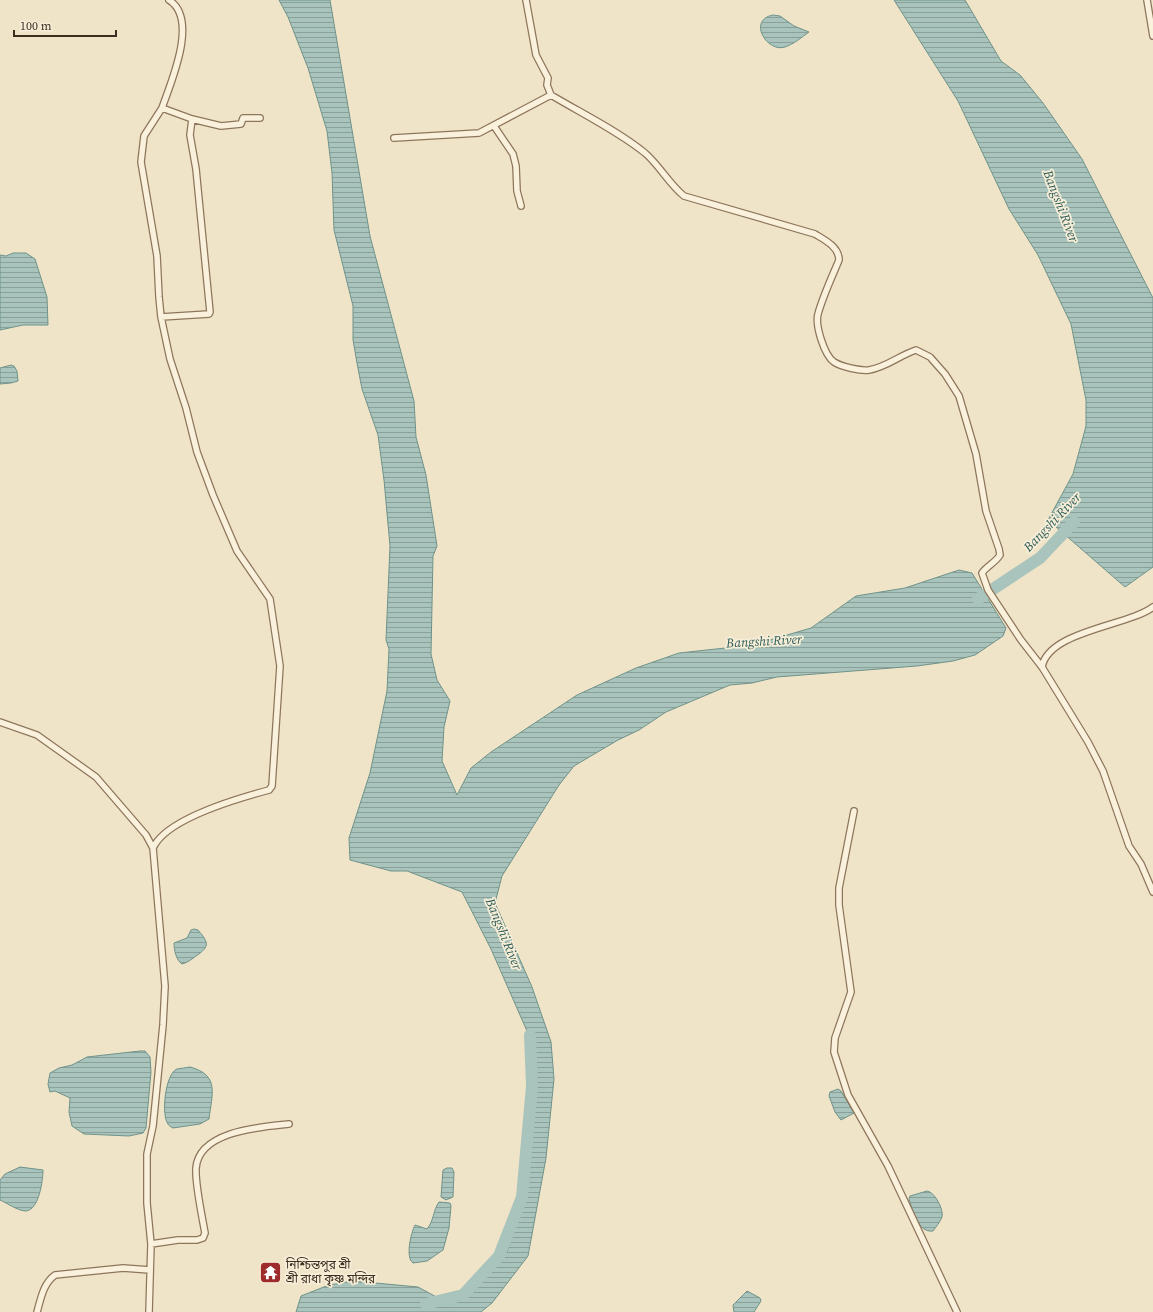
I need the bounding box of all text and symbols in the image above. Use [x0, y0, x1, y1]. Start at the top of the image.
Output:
scale bar [14, 12, 116, 38]
text: 100 m [20, 18, 52, 34]
water label: Bangshi River [1039, 167, 1083, 245]
water label: Bangshi River [1019, 488, 1085, 556]
water label: Bangshi River [725, 630, 803, 652]
water label: Bangshi River [482, 895, 526, 973]
place label: নিশ্চিন্তপুর শ্রী শ্রী রাধা কৃষ্ণ মন্দির [285, 1257, 376, 1287]
temple icon: নিশ্চিন্তপুর শ্রী শ্রী রাধা কৃষ্ণ মন্দির [258, 1259, 284, 1285]

